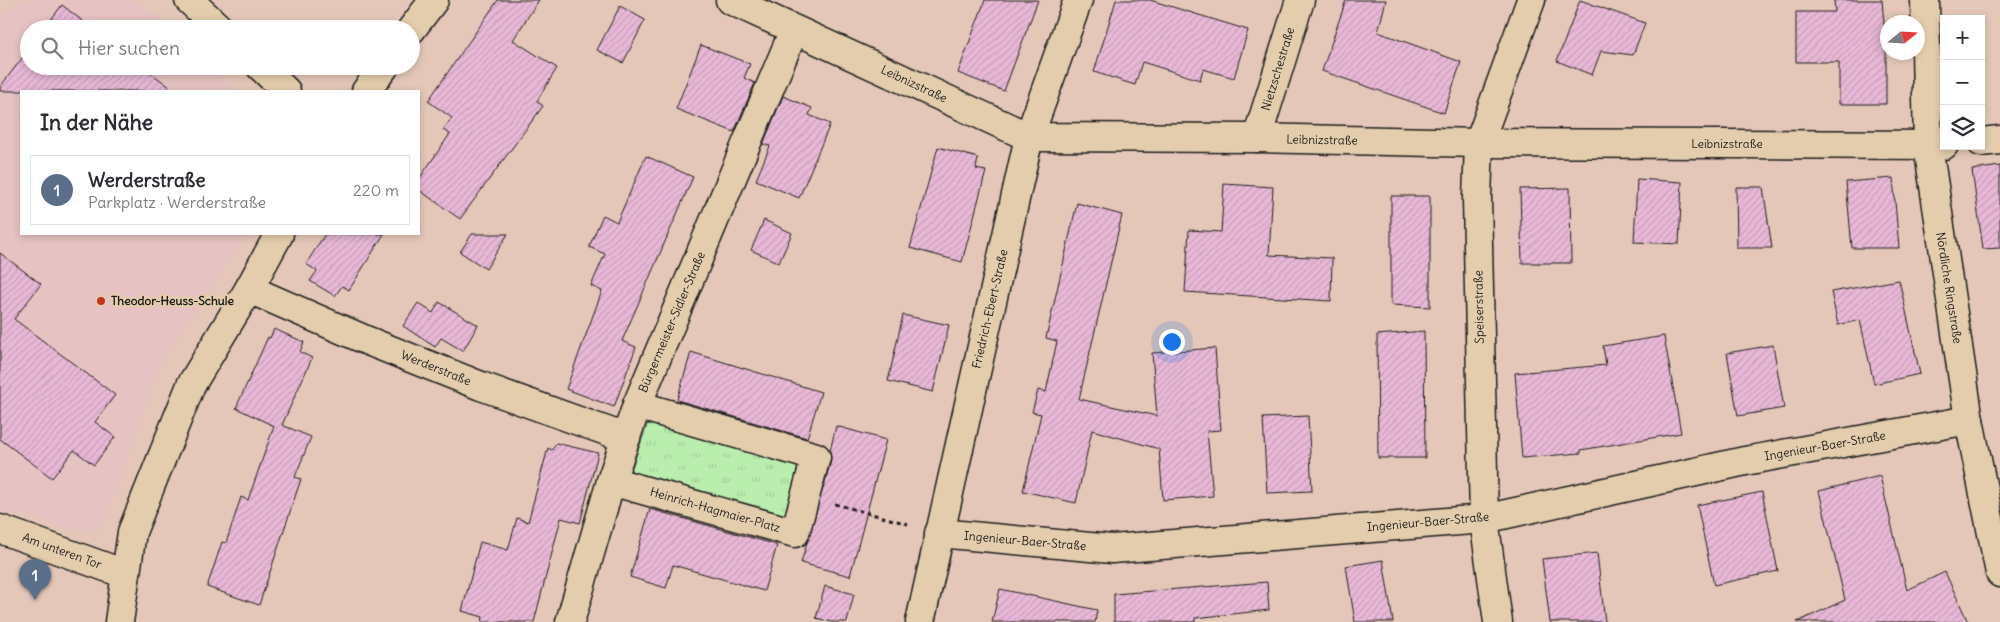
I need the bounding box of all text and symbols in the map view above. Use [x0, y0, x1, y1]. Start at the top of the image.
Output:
north arrow [1880, 15, 1925, 60]
map controls [1940, 15, 1985, 150]
button: + [1940, 15, 1985, 60]
search box [20, 20, 420, 75]
street label: Nietzschestraße [1258, 25, 1297, 112]
icon: search [38, 34, 66, 62]
text: Hier suchen [78, 36, 180, 60]
button: − [1940, 60, 1985, 105]
street label: Leibnizstraße [879, 62, 950, 105]
button: layers [1940, 105, 1985, 150]
text: In der Nähe [40, 109, 153, 136]
street label: Leibnizstraße [1286, 131, 1358, 148]
street label: Leibnizstraße [1691, 136, 1763, 151]
text: Werderstraße [88, 168, 205, 192]
text: 1 [54, 180, 60, 200]
text: 220 m [353, 180, 399, 200]
text: Parkplatz · Werderstraße [88, 192, 266, 212]
street label: Nördliche Ringstraße [1933, 231, 1966, 345]
street label: Friedrich-Ebert-Straße [969, 248, 1011, 370]
street label: Bürgermeister-Sidler-Straße [635, 249, 708, 395]
street label: Speiserstraße [1470, 270, 1487, 344]
place label: Theodor-Heuss-Schule [111, 293, 234, 308]
marker: Theodor-Heuss-Schule [95, 295, 107, 307]
your location [1159, 329, 1185, 355]
street label: Werderstraße [399, 347, 473, 388]
street label: Ingenieur-Baer-Straße [1763, 427, 1887, 464]
street label: Heinrich-Hagmaier-Platz [648, 484, 782, 535]
street label: Ingenieur-Baer-Straße [1366, 509, 1490, 534]
street label: Ingenieur-Baer-Straße [963, 528, 1087, 553]
street label: Am unteren Tor [20, 529, 104, 572]
pin: 1 [19, 559, 51, 600]

